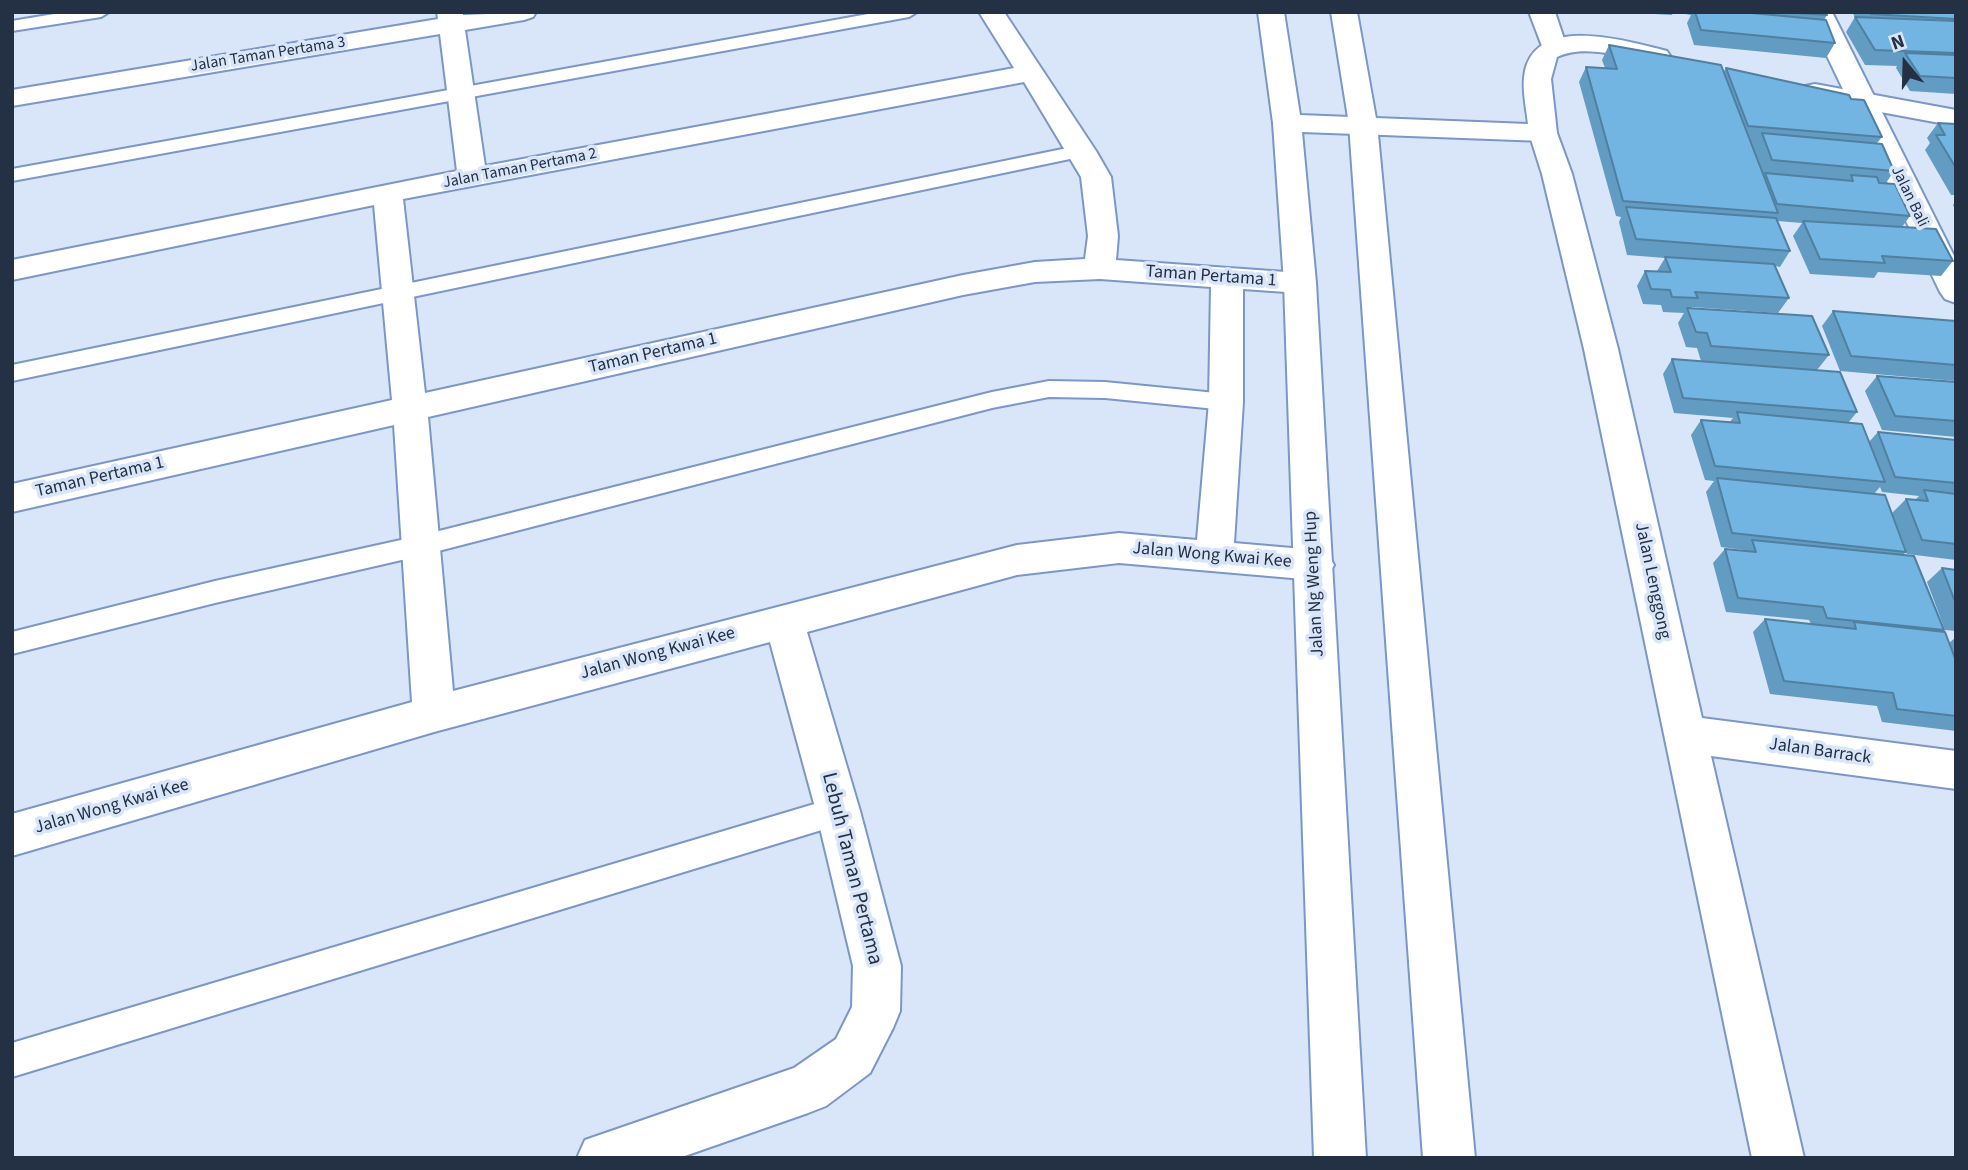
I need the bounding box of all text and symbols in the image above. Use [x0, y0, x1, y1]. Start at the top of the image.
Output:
north arrow [1870, 28, 1940, 98]
text: N [1888, 28, 1908, 57]
street label: Jalan Taman Pertama 3 [189, 33, 347, 77]
street label: Jalan Taman Pertama 2 [441, 145, 599, 193]
street label: Jalan Bali [1886, 163, 1932, 231]
street label: Taman Pertama 1 [1145, 262, 1277, 292]
street label: Taman Pertama 1 [587, 329, 719, 379]
street label: Taman Pertama 1 [34, 453, 166, 503]
street label: Jalan Ng Weng Hup [1300, 510, 1330, 658]
street label: Jalan Lenggong [1629, 521, 1675, 641]
street label: Jalan Wong Kwai Kee [1132, 538, 1292, 574]
street label: Jalan Wong Kwai Kee [578, 623, 738, 685]
street label: Jalan Barrack [1768, 734, 1872, 770]
street label: Lebuh Taman Pertama [815, 770, 887, 968]
street label: Jalan Wong Kwai Kee [32, 775, 192, 839]

